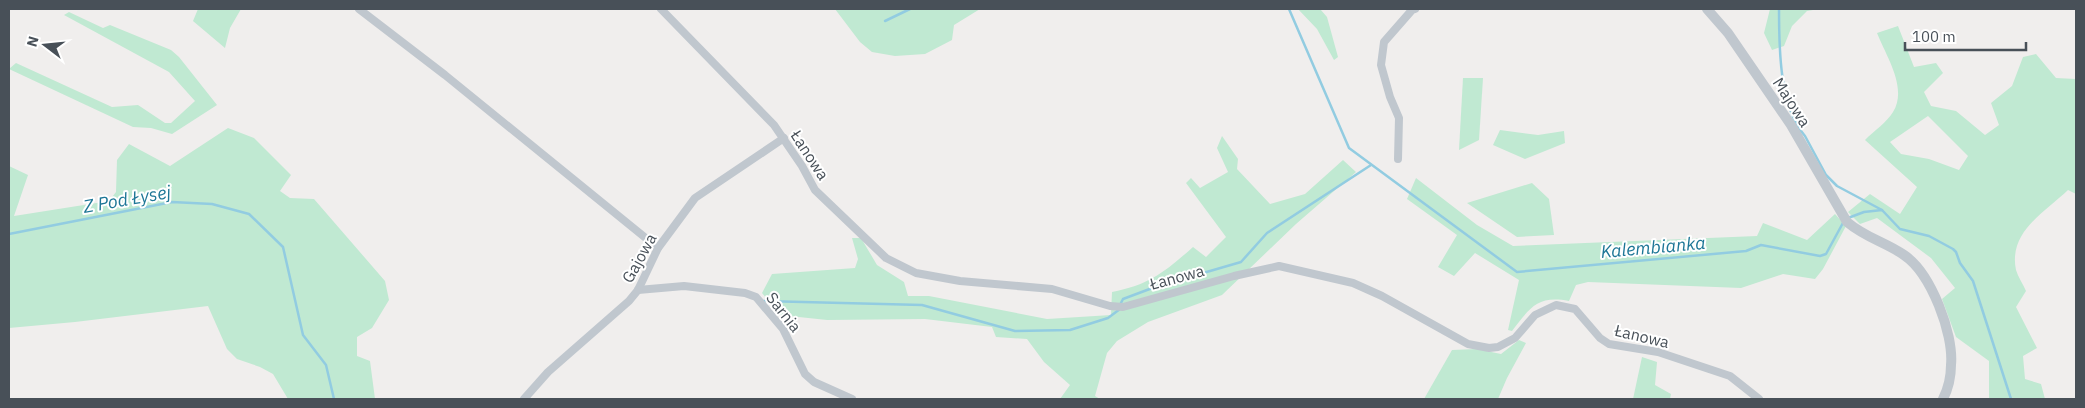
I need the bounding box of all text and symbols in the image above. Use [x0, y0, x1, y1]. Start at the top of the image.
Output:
north arrow [20, 20, 70, 70]
scale bar [1905, 20, 2026, 52]
text: 100 m [1912, 27, 1956, 46]
text: N [22, 34, 43, 49]
street label: Majowa [1769, 73, 1816, 131]
street label: Łanowa [786, 126, 834, 184]
water label: Z Pod Łysej [80, 180, 173, 218]
street label: Gajowa [617, 229, 661, 286]
water label: Kalembianka [1600, 231, 1706, 263]
street label: Łanowa [1147, 260, 1207, 294]
street label: Sarnia [762, 288, 806, 336]
street label: Łanowa [1612, 320, 1672, 352]

